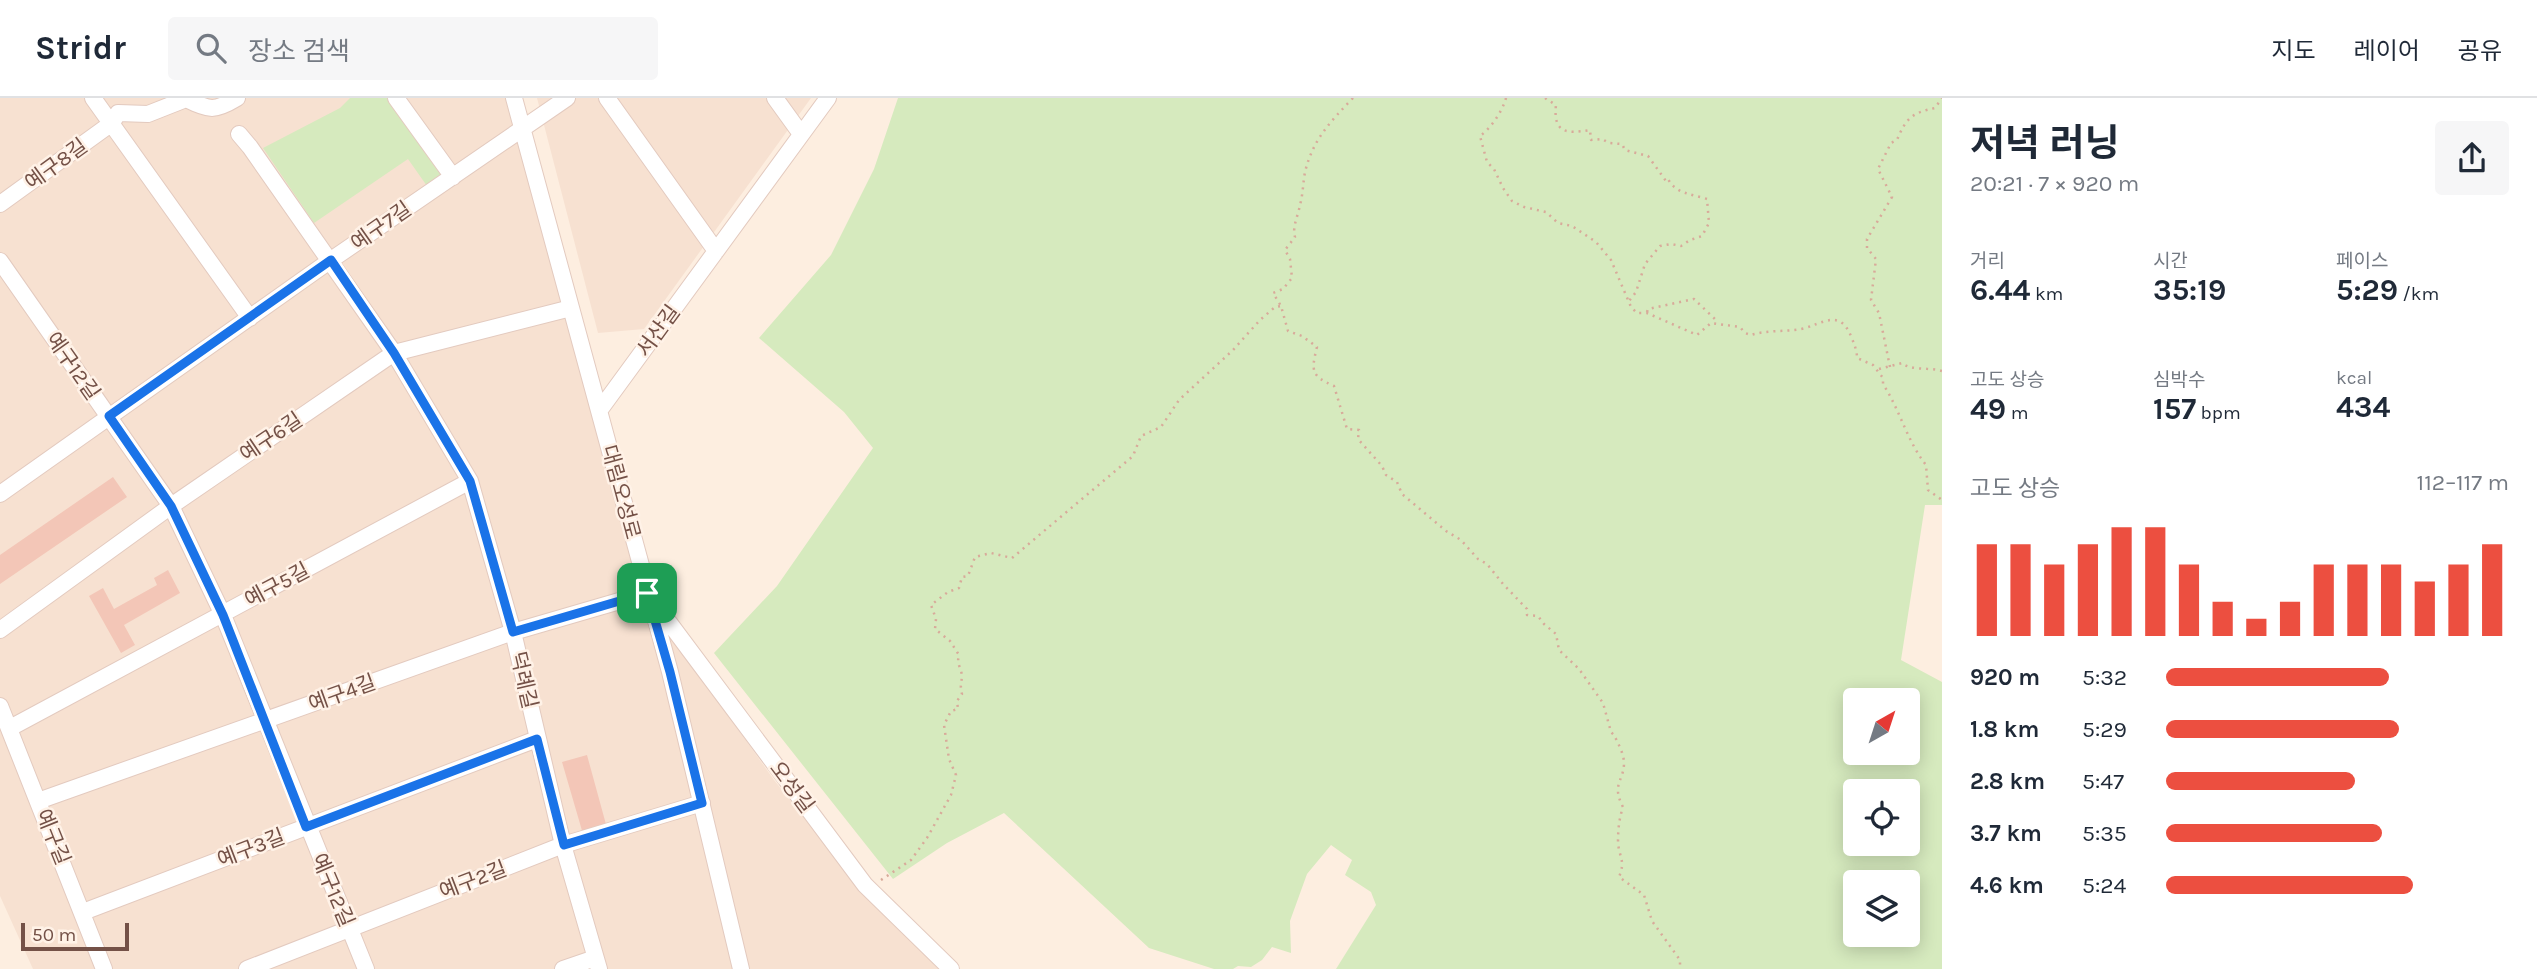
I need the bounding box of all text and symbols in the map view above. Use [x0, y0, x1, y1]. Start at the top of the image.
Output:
search box [168, 17, 658, 80]
text: Stridr [35, 29, 126, 67]
icon: search [192, 29, 230, 67]
text: 장소 검색 [248, 36, 350, 67]
text: 지도 [2271, 37, 2316, 65]
text: 레이어 [2354, 37, 2420, 65]
text: 공유 [2458, 37, 2502, 65]
text: 저녁 러닝 [1970, 121, 2119, 166]
button: share [2435, 121, 2509, 195]
street label: 예구8길 [20, 133, 92, 195]
text: 20:21 · 7 × 920 m [1970, 170, 2139, 197]
street label: 예구7길 [346, 197, 416, 255]
text: 거리 [1970, 250, 2005, 272]
text: 시간 [2153, 250, 2188, 272]
text: 페이스 [2336, 250, 2388, 272]
text: 6.44 [1970, 272, 2030, 308]
text: 35:19 [2153, 272, 2226, 308]
text: 5:29 [2336, 272, 2398, 308]
text: km [2030, 283, 2063, 305]
text: /km [2398, 283, 2439, 305]
street label: 서산길 [631, 300, 685, 362]
street label: 예구12길 [41, 328, 105, 404]
text: kcal [2336, 367, 2372, 389]
text: 고도 상승 [1970, 369, 2044, 391]
text: 심박수 [2153, 369, 2205, 391]
text: 434 [2336, 389, 2390, 425]
text: 49 [1970, 391, 2006, 427]
text: 157 [2153, 391, 2196, 427]
text: m [2006, 402, 2028, 424]
text: bpm [2196, 402, 2241, 424]
street label: 예구6길 [235, 407, 307, 467]
street label: 대림오성로 [597, 442, 645, 542]
text: 112–117 m [2417, 469, 2509, 496]
text: 고도 상승 [1970, 475, 2060, 502]
street label: 예구5길 [241, 558, 313, 612]
pin [617, 563, 677, 623]
icon: arrive [628, 574, 666, 612]
street label: 덕례길 [506, 649, 542, 711]
text: 920 m [1970, 664, 2040, 691]
text: 5:32 [2082, 664, 2127, 691]
street label: 예구4길 [305, 670, 379, 716]
north arrow [1843, 688, 1920, 765]
map controls [1843, 688, 1920, 947]
text: 1.8 km [1970, 716, 2039, 743]
text: 5:29 [2082, 716, 2127, 743]
street label: 오성길 [765, 757, 819, 817]
text: 2.8 km [1970, 768, 2045, 795]
text: 5:47 [2082, 768, 2124, 795]
button: locate [1843, 779, 1920, 856]
street label: 예구길 [31, 806, 75, 868]
text: 3.7 km [1970, 820, 2042, 847]
text: 5:35 [2082, 820, 2127, 847]
street label: 예구3길 [214, 824, 288, 872]
street label: 예구12길 [307, 850, 359, 930]
street label: 예구2길 [436, 856, 510, 904]
button: layers [1843, 870, 1920, 947]
text: 4.6 km [1970, 872, 2044, 899]
text: 5:24 [2082, 872, 2126, 899]
scale bar [21, 920, 130, 952]
text: 50 m [32, 924, 76, 946]

